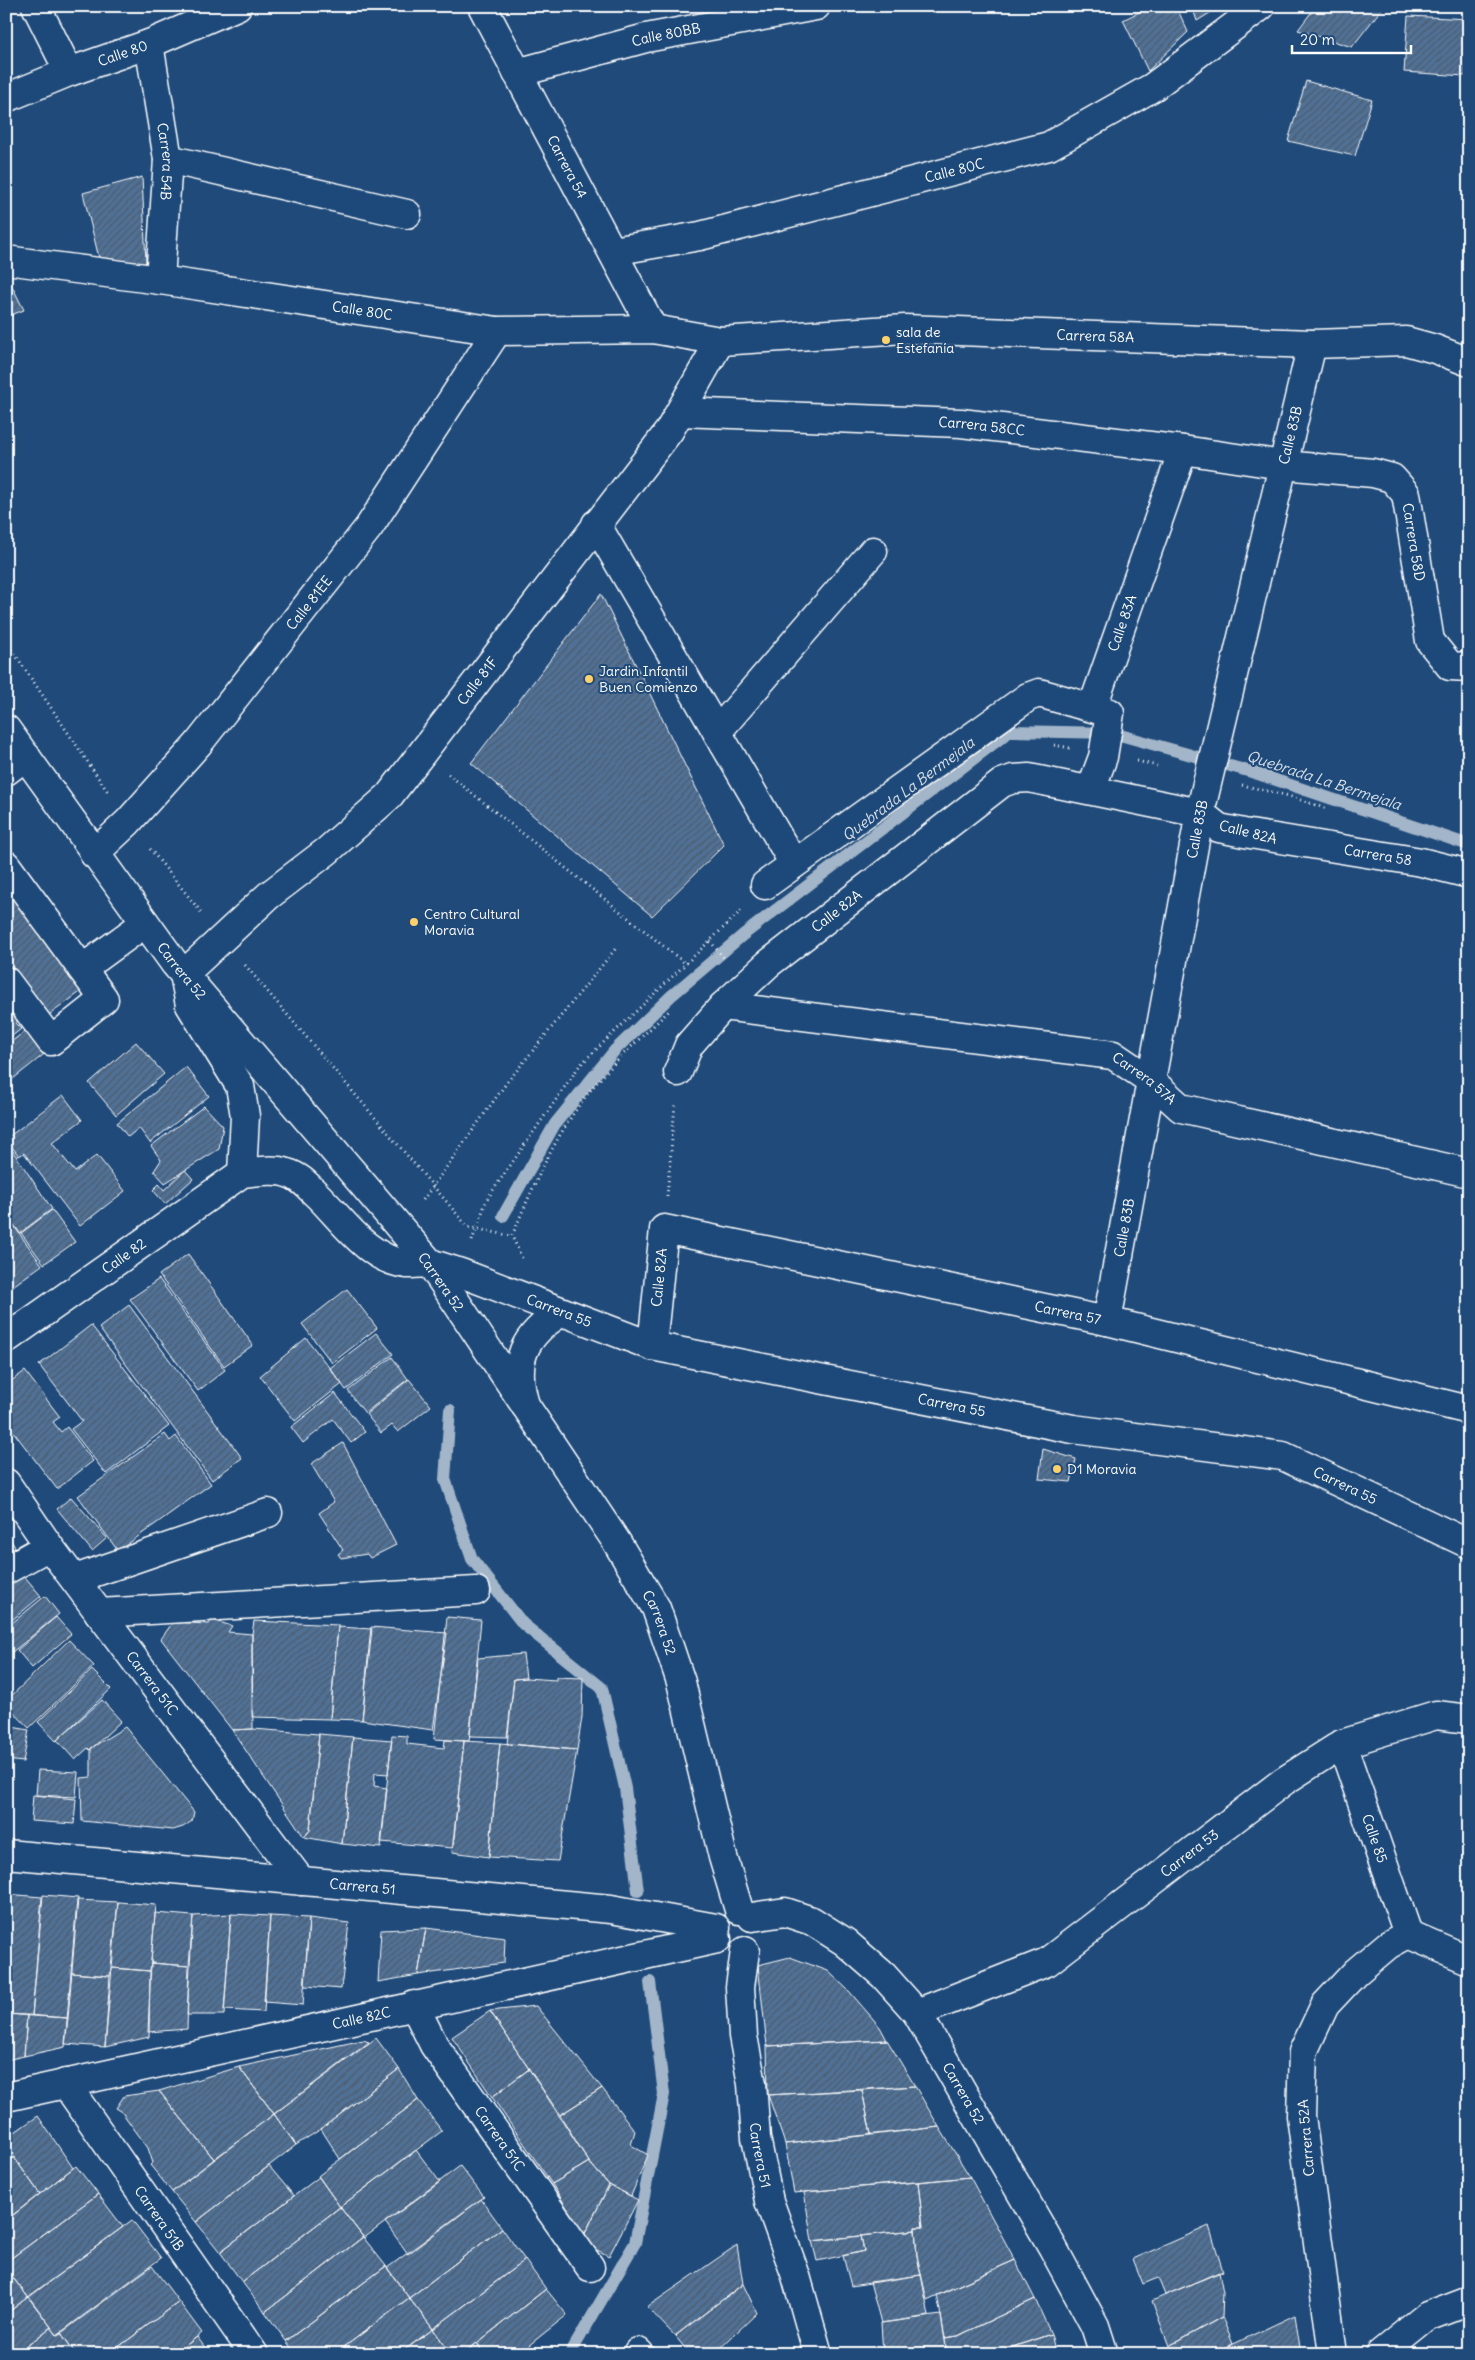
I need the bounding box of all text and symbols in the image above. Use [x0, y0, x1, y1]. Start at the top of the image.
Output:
street label: Calle 80BB [630, 19, 702, 51]
scale bar [1292, 22, 1411, 54]
text: 20 m [1300, 30, 1335, 49]
street label: Calle 80 [95, 36, 150, 70]
street label: Carrera 54B [153, 122, 177, 201]
street label: Carrera 54 [543, 132, 591, 201]
street label: Calle 80C [923, 154, 986, 187]
street label: Calle 80C [331, 297, 394, 324]
place label: sala de Estefanía [896, 323, 954, 357]
street label: Carrera 58A [1056, 326, 1134, 346]
marker: sala de Estefanía [880, 334, 892, 346]
street label: Calle 83B [1275, 404, 1306, 466]
street label: Carrera 58CC [938, 413, 1026, 440]
street label: Carrera 58D [1399, 502, 1429, 582]
street label: Calle 81EE [282, 572, 336, 634]
street label: Calle 83A [1104, 592, 1141, 654]
street label: Calle 81F [453, 653, 501, 709]
place label: Jardin Infantil Buen Comienzo [599, 662, 698, 696]
marker: Jardin Infantil Buen Comienzo [583, 673, 595, 685]
water label: Quebrada La Bermejala [838, 732, 979, 845]
water label: Quebrada La Bermejala [1244, 746, 1405, 814]
street label: Calle 83B [1183, 798, 1212, 860]
street label: Calle 82A [1217, 816, 1279, 848]
street label: Carrera 58 [1343, 841, 1413, 869]
street label: Calle 82A [808, 886, 865, 936]
place label: Centro Cultural Moravia [424, 905, 520, 939]
marker: Centro Cultural Moravia [408, 916, 420, 928]
street label: Carrera 52 [153, 939, 210, 1003]
street label: Carrera 57A [1109, 1048, 1180, 1108]
street label: Calle 83B [1110, 1197, 1138, 1258]
street label: Calle 82 [98, 1234, 150, 1278]
street label: Calle 82A [647, 1247, 671, 1308]
street label: Carrera 52 [414, 1249, 468, 1315]
street label: Carrera 55 [524, 1290, 594, 1331]
street label: Carrera 57 [1033, 1297, 1103, 1329]
street label: Carrera 55 [916, 1390, 987, 1421]
place label: D1 Moravia [1067, 1460, 1136, 1478]
marker: D1 Moravia [1051, 1463, 1063, 1475]
street label: Carrera 55 [1310, 1463, 1380, 1508]
street label: Carrera 52 [638, 1587, 680, 1658]
street label: Carrera 51C [122, 1648, 182, 1719]
street label: Calle 85 [1358, 1812, 1392, 1865]
street label: Carrera 53 [1157, 1825, 1222, 1881]
street label: Carrera 51 [329, 1874, 396, 1898]
street label: Calle 82C [330, 2003, 392, 2033]
street label: Carrera 52 [939, 2059, 989, 2128]
street label: Carrera 52A [1294, 2099, 1318, 2177]
street label: Carrera 51C [471, 2102, 529, 2175]
street label: Carrera 51 [746, 2122, 775, 2189]
street label: Carrera 51B [130, 2182, 188, 2254]

